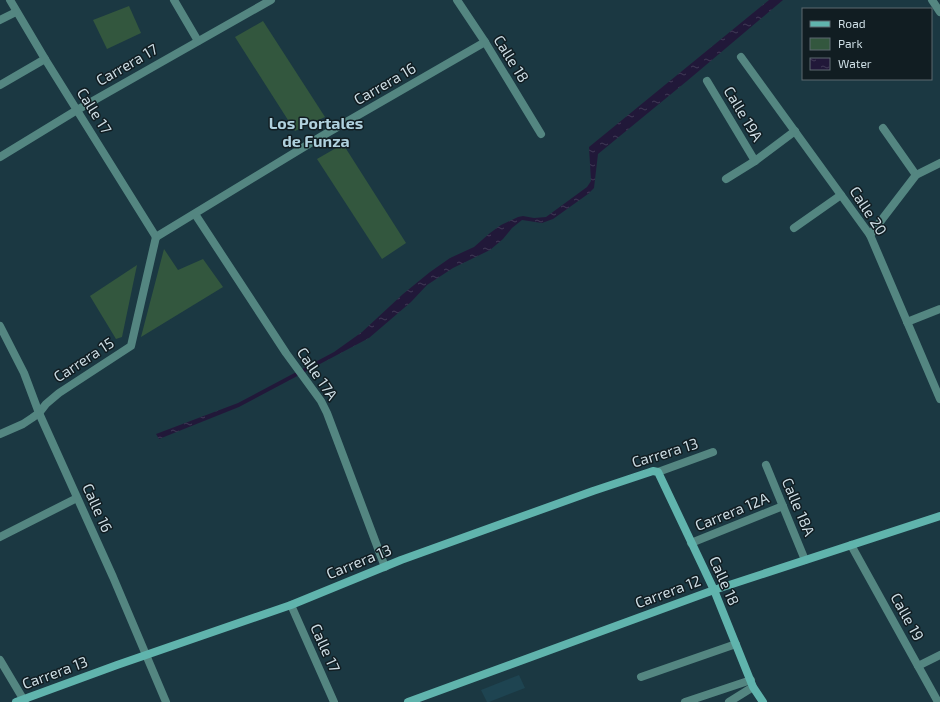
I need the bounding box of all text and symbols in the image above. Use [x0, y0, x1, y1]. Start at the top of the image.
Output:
legend [802, 8, 932, 80]
text: Road [838, 16, 866, 30]
street label: Calle 18 [490, 32, 533, 85]
text: Park [838, 36, 863, 50]
street label: Carrera 17 [93, 39, 161, 89]
text: Water [838, 56, 872, 70]
street label: Carrera 16 [350, 58, 419, 108]
street label: Calle 19A [720, 83, 768, 145]
street label: Calle 17 [74, 84, 116, 137]
district label: Los Portales de Funza [269, 113, 363, 150]
street label: Calle 20 [846, 183, 891, 238]
street label: Carrera 15 [50, 333, 117, 385]
street label: Calle 17A [294, 344, 342, 404]
street label: Carrera 13 [629, 433, 700, 471]
street label: Calle 18A [779, 475, 819, 539]
street label: Calle 16 [79, 480, 117, 535]
street label: Carrera 12A [692, 488, 772, 534]
street label: Carrera 13 [323, 540, 394, 582]
street label: Calle 18 [706, 553, 744, 608]
street label: Carrera 12 [632, 571, 703, 611]
street label: Calle 19 [887, 590, 928, 643]
street label: Calle 17 [307, 621, 345, 675]
street label: Carrera 13 [19, 652, 90, 692]

